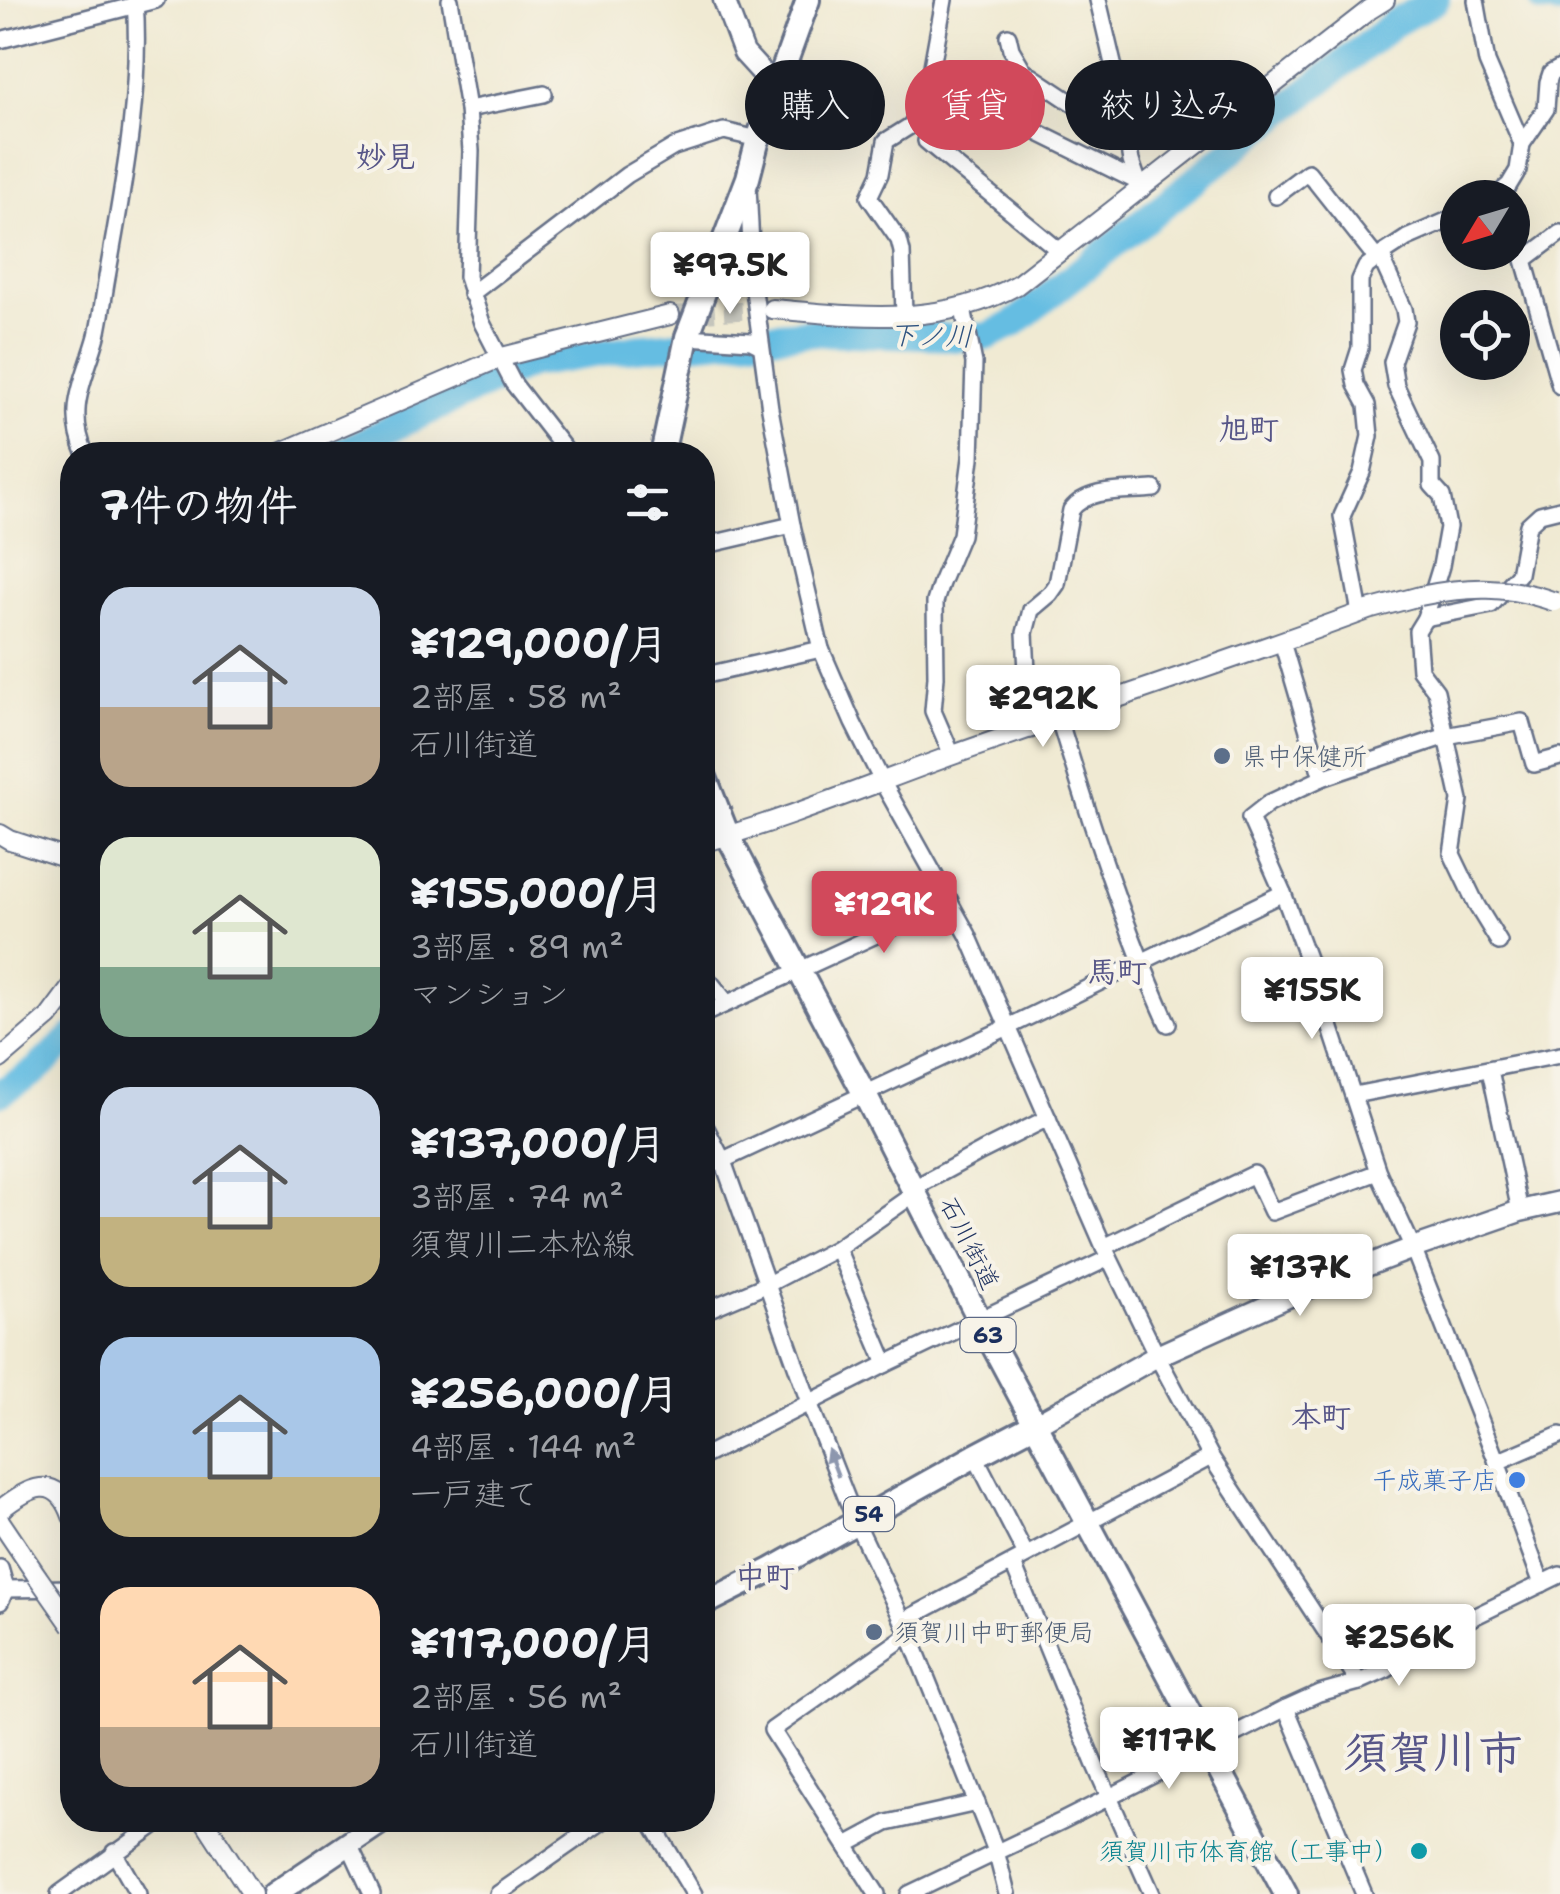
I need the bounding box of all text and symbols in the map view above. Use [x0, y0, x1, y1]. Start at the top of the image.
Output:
chip: 購入 [745, 60, 885, 150]
chip: 賃貸 [905, 60, 1045, 150]
chip: 絞り込み [1065, 60, 1275, 150]
district label: 妙見 [356, 136, 416, 177]
north arrow [1440, 180, 1530, 270]
map controls [1440, 180, 1530, 380]
pin: ¥97.5K [649, 232, 811, 317]
text: ¥97.5K [673, 243, 787, 286]
button: locate [1440, 290, 1530, 380]
water label: 下ノ川 [889, 315, 973, 355]
district label: 旭町 [1219, 408, 1279, 449]
icon: filters [620, 475, 675, 530]
text: 7件の物件 [100, 477, 297, 533]
text: ¥129,000/月 [410, 615, 669, 671]
icon: home [180, 627, 300, 747]
pin: ¥292K [973, 665, 1113, 750]
text: 2部屋 · 58 m² [410, 675, 622, 718]
text: ¥292K [988, 676, 1098, 719]
text: 石川街道 [410, 722, 538, 765]
place label: 県中保健所 [1242, 739, 1367, 773]
marker: 県中保健所 [1211, 745, 1233, 767]
text: ¥155,000/月 [410, 865, 664, 921]
pin: ¥129K [814, 871, 954, 956]
icon: home [180, 877, 300, 997]
text: ¥129K [834, 882, 934, 925]
text: 3部屋 · 89 m² [410, 925, 624, 968]
district label: 馬町 [1087, 951, 1147, 992]
pin: ¥155K [1242, 957, 1382, 1042]
text: ¥155K [1263, 968, 1361, 1011]
text: マンション [410, 972, 569, 1015]
text: ¥137,000/月 [410, 1115, 667, 1171]
icon: home [180, 1127, 300, 1247]
text: 3部屋 · 74 m² [410, 1175, 624, 1218]
street label: 石川街道 [932, 1191, 1008, 1295]
text: 須賀川二本松線 [410, 1222, 634, 1265]
pin: ¥137K [1230, 1234, 1370, 1319]
text: ¥137K [1250, 1245, 1350, 1288]
road number: 63 [960, 1318, 1016, 1352]
text: ¥256,000/月 [410, 1365, 679, 1421]
icon: home [180, 1377, 300, 1497]
district label: 本町 [1291, 1396, 1351, 1437]
text: 4部屋 · 144 m² [410, 1425, 636, 1468]
one-way arrow [824, 1448, 840, 1478]
place label: 千成菓子店 [1372, 1463, 1497, 1497]
marker: 千成菓子店 [1506, 1469, 1528, 1491]
text: 一戸建て [410, 1472, 538, 1515]
road number: 54 [844, 1497, 894, 1531]
district label: 中町 [735, 1556, 795, 1597]
pin: ¥256K [1329, 1604, 1469, 1689]
text: ¥117,000/月 [410, 1615, 657, 1671]
place label: 須賀川中町郵便局 [894, 1615, 1094, 1649]
text: ¥256K [1345, 1615, 1453, 1658]
marker: 須賀川中町郵便局 [863, 1621, 885, 1643]
icon: home [180, 1627, 300, 1747]
text: 2部屋 · 56 m² [410, 1675, 622, 1718]
pin: ¥117K [1099, 1707, 1239, 1792]
text: ¥117K [1122, 1718, 1216, 1761]
text: 石川街道 [410, 1722, 538, 1765]
district label: 須賀川市 [1343, 1722, 1523, 1782]
place label: 須賀川市体育館（工事中） [1099, 1834, 1399, 1868]
marker: 須賀川市体育館（工事中） [1408, 1840, 1430, 1862]

